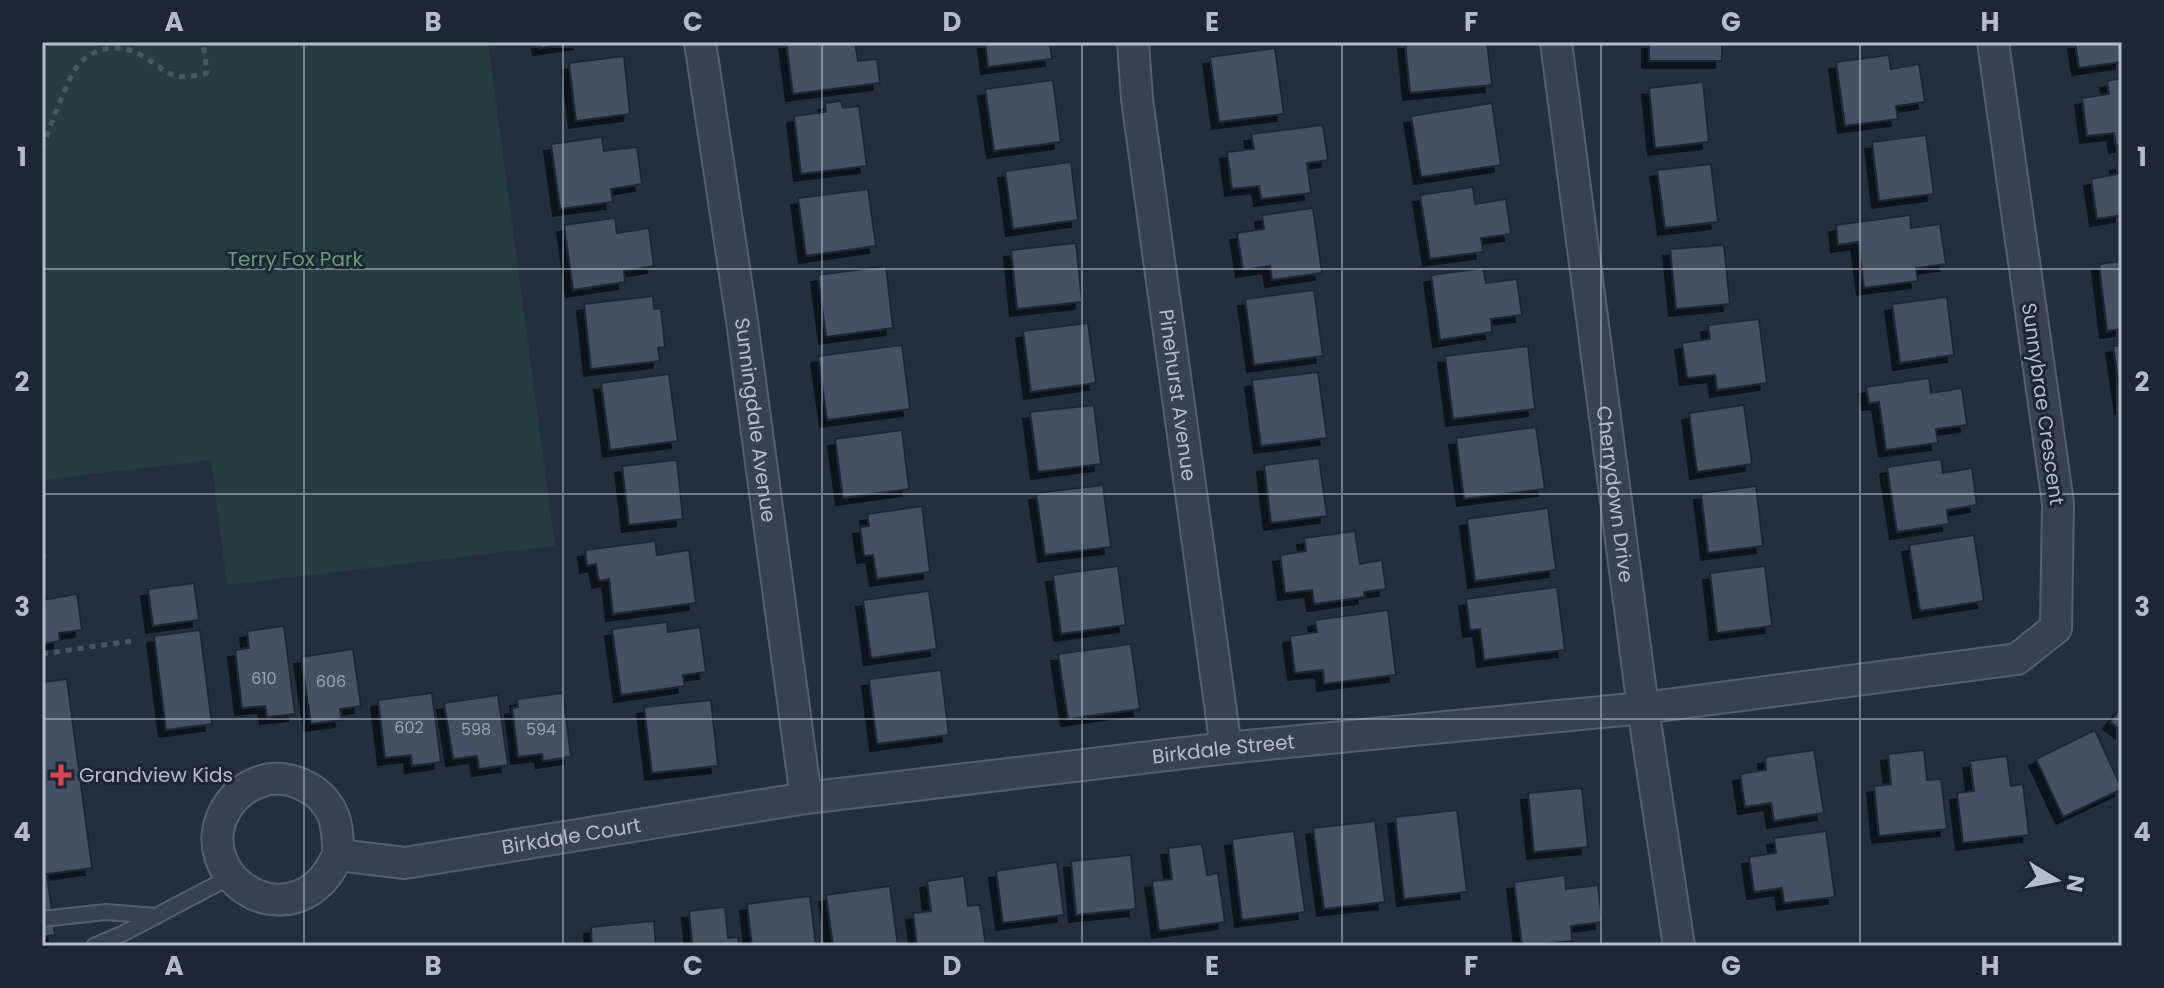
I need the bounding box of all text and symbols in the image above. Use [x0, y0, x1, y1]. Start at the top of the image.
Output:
text: A [164, 4, 184, 40]
text: B [424, 4, 442, 40]
text: C [683, 4, 703, 40]
text: D [943, 4, 962, 40]
text: E [1205, 4, 1219, 40]
text: F [1464, 4, 1478, 40]
text: G [1721, 4, 1741, 40]
text: H [1980, 4, 2000, 40]
text: 1 [17, 139, 27, 175]
text: 1 [2137, 139, 2147, 175]
park label: Terry Fox Park [227, 245, 363, 273]
street label: Sunnybrae Crescent [2015, 301, 2071, 507]
street label: Pinehurst Avenue [1152, 307, 1203, 483]
street label: Sunningdale Avenue [728, 316, 783, 524]
text: 2 [15, 364, 30, 400]
text: 2 [2135, 364, 2150, 400]
street label: Cherrydown Drive [1590, 404, 1640, 584]
text: 3 [14, 589, 30, 625]
text: 3 [2134, 589, 2150, 625]
house number: 610 [251, 667, 277, 690]
house number: 606 [316, 670, 346, 693]
house number: 602 [394, 716, 424, 739]
house number: 598 [461, 718, 491, 741]
house number: 594 [526, 718, 556, 741]
street label: Birkdale Street [1151, 727, 1296, 771]
place label: Grandview Kids [79, 761, 233, 789]
marker: Grandview Kids [50, 764, 72, 786]
street label: Birkdale Court [500, 811, 643, 861]
text: 4 [13, 814, 31, 850]
text: 4 [2133, 814, 2151, 850]
north arrow [2016, 840, 2096, 920]
text: N [2059, 873, 2092, 894]
text: A [164, 948, 184, 984]
text: B [424, 948, 442, 984]
text: C [683, 948, 703, 984]
text: D [943, 948, 962, 984]
text: E [1205, 948, 1219, 984]
text: F [1464, 948, 1478, 984]
text: G [1721, 948, 1741, 984]
text: H [1980, 948, 2000, 984]

